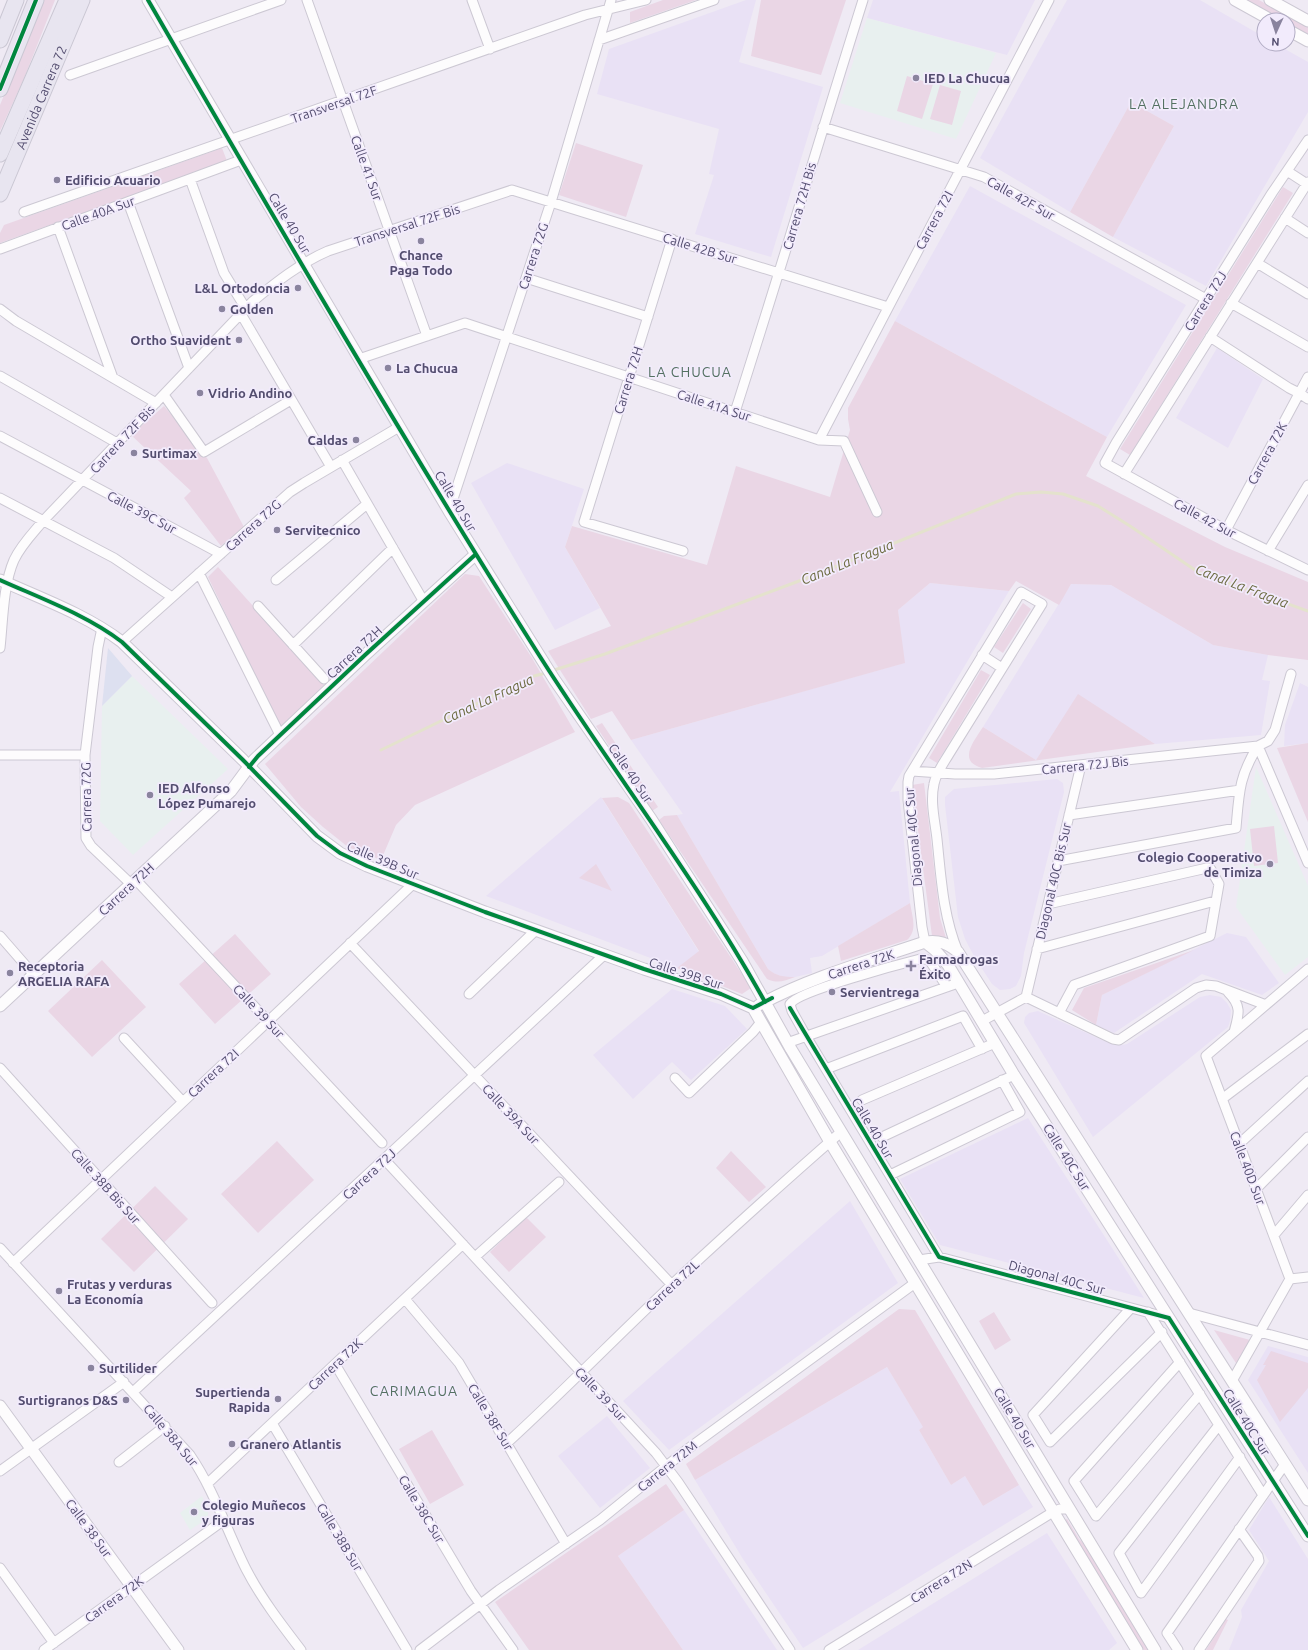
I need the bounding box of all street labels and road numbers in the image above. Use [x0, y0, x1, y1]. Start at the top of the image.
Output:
street label: Avenida Carrera 72 [13, 44, 69, 151]
street label: Transversal 72F [289, 83, 379, 125]
street label: Calle 41 Sur [349, 133, 385, 203]
street label: Carrera 72H Bis [780, 160, 818, 251]
street label: Calle 42F Sur [985, 174, 1057, 222]
street label: Carrera 72I [913, 188, 955, 252]
street label: Calle 40 Sur [266, 190, 314, 256]
street label: Calle 40A Sur [59, 193, 137, 233]
street label: Transversal 72F Bis [352, 201, 462, 249]
street label: Carrera 72G [516, 221, 550, 291]
street label: Calle 42B Sur [661, 230, 739, 266]
street label: Carrera 72J [1181, 269, 1229, 333]
street label: Carrera 72H [611, 344, 645, 416]
street label: Calle 41A Sur [675, 386, 753, 424]
street label: Carrera 72F Bis [87, 402, 157, 476]
street label: Carrera 72K [1245, 419, 1289, 487]
street label: Calle 40 Sur [432, 468, 480, 534]
street label: Calle 39C Sur [105, 488, 179, 536]
street label: Calle 42 Sur [1172, 496, 1239, 540]
street label: Carrera 72G [222, 497, 284, 553]
street label: Carrera 72H [324, 623, 384, 681]
street label: Calle 40 Sur [606, 741, 656, 805]
street label: Carrera 72J Bis [1041, 753, 1130, 777]
street label: Carrera 72G [78, 762, 94, 832]
street label: Diagonal 40C Sur [902, 787, 924, 887]
street label: Diagonal 40C Bis Sur [1033, 821, 1073, 941]
street label: Calle 39B Sur [345, 839, 421, 881]
street label: Carrera 72H [96, 860, 156, 918]
street label: Carrera 72K [826, 947, 896, 981]
street label: Calle 39B Sur [647, 954, 725, 992]
street label: Calle 39 Sur [231, 981, 288, 1041]
street label: Carrera 72I [185, 1046, 241, 1100]
street label: Calle 39A Sur [480, 1081, 542, 1147]
street label: Calle 40 Sur [849, 1095, 897, 1161]
street label: Calle 40C Sur [1041, 1121, 1093, 1193]
street label: Calle 40D Sur [1228, 1129, 1268, 1207]
street label: Calle 38B Bis Sur [68, 1145, 144, 1227]
street label: Carrera 72J [340, 1146, 398, 1202]
street label: Carrera 72L [643, 1257, 702, 1313]
street label: Diagonal 40C Sur [1007, 1257, 1107, 1297]
street label: Carrera 72K [305, 1335, 365, 1393]
street label: Calle 39 Sur [573, 1364, 630, 1424]
street label: Calle 38F Sur [466, 1381, 516, 1453]
street label: Calle 40 Sur [991, 1385, 1039, 1451]
street label: Calle 40C Sur [1221, 1386, 1273, 1458]
street label: Calle 38A Sur [141, 1401, 201, 1469]
street label: Carrera 72M [635, 1438, 699, 1494]
street label: Calle 38C Sur [396, 1473, 448, 1545]
street label: Calle 38 Sur [63, 1496, 115, 1560]
street label: Calle 38B Sur [314, 1501, 366, 1574]
street label: Carrera 72N [908, 1556, 974, 1606]
street label: Carrera 72K [82, 1573, 146, 1625]

